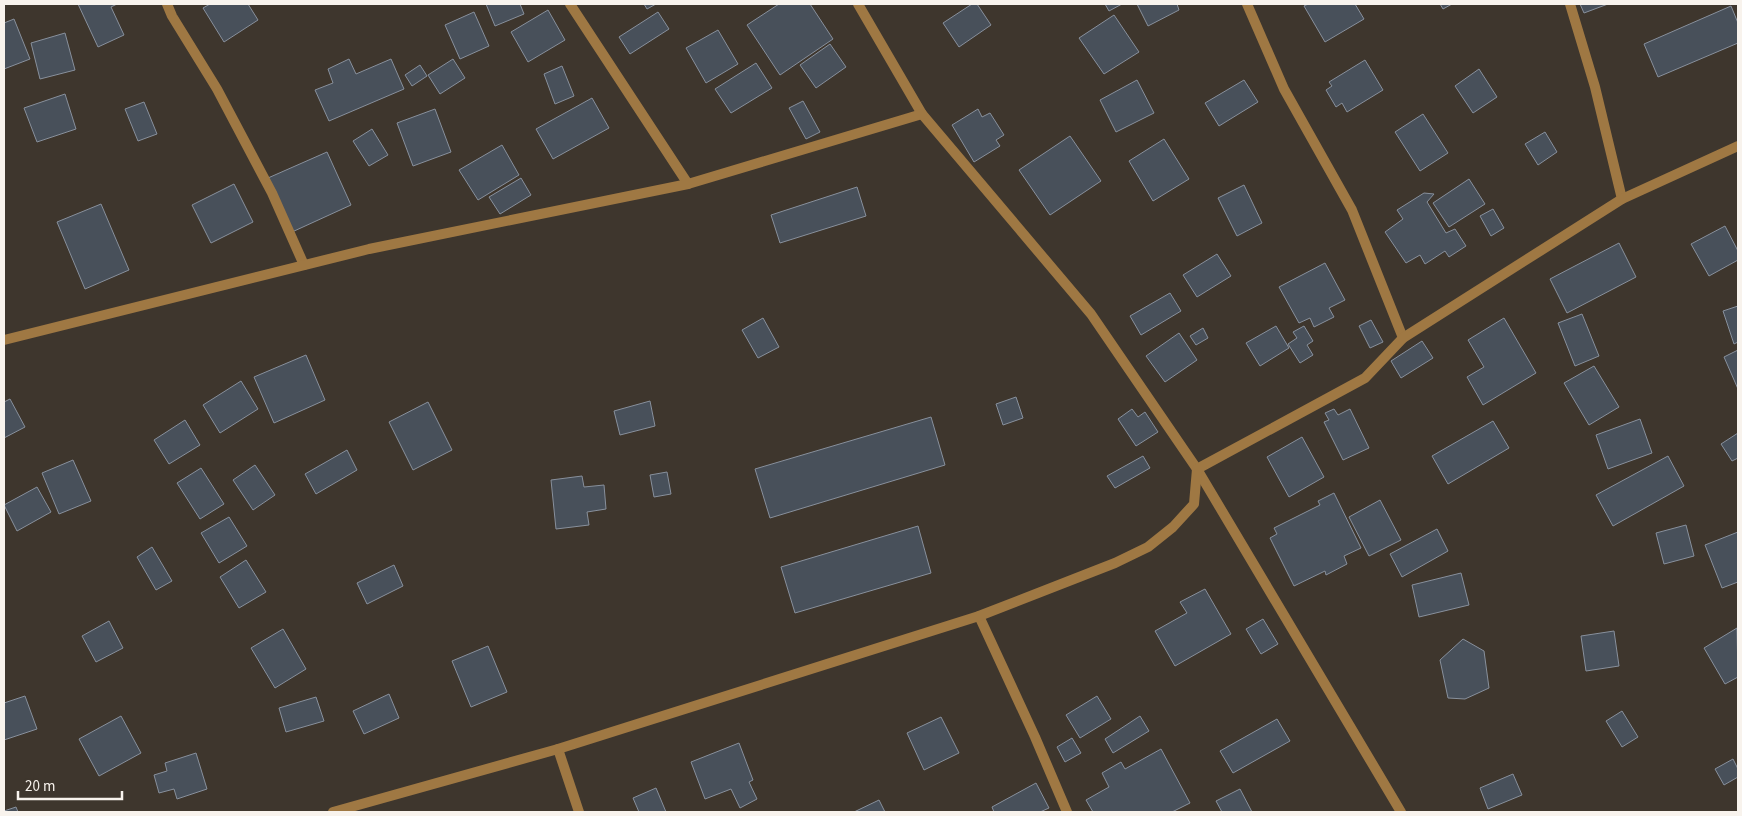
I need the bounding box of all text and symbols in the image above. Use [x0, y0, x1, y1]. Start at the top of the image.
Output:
scale bar [18, 768, 121, 800]
text: 20 m [25, 776, 55, 797]

